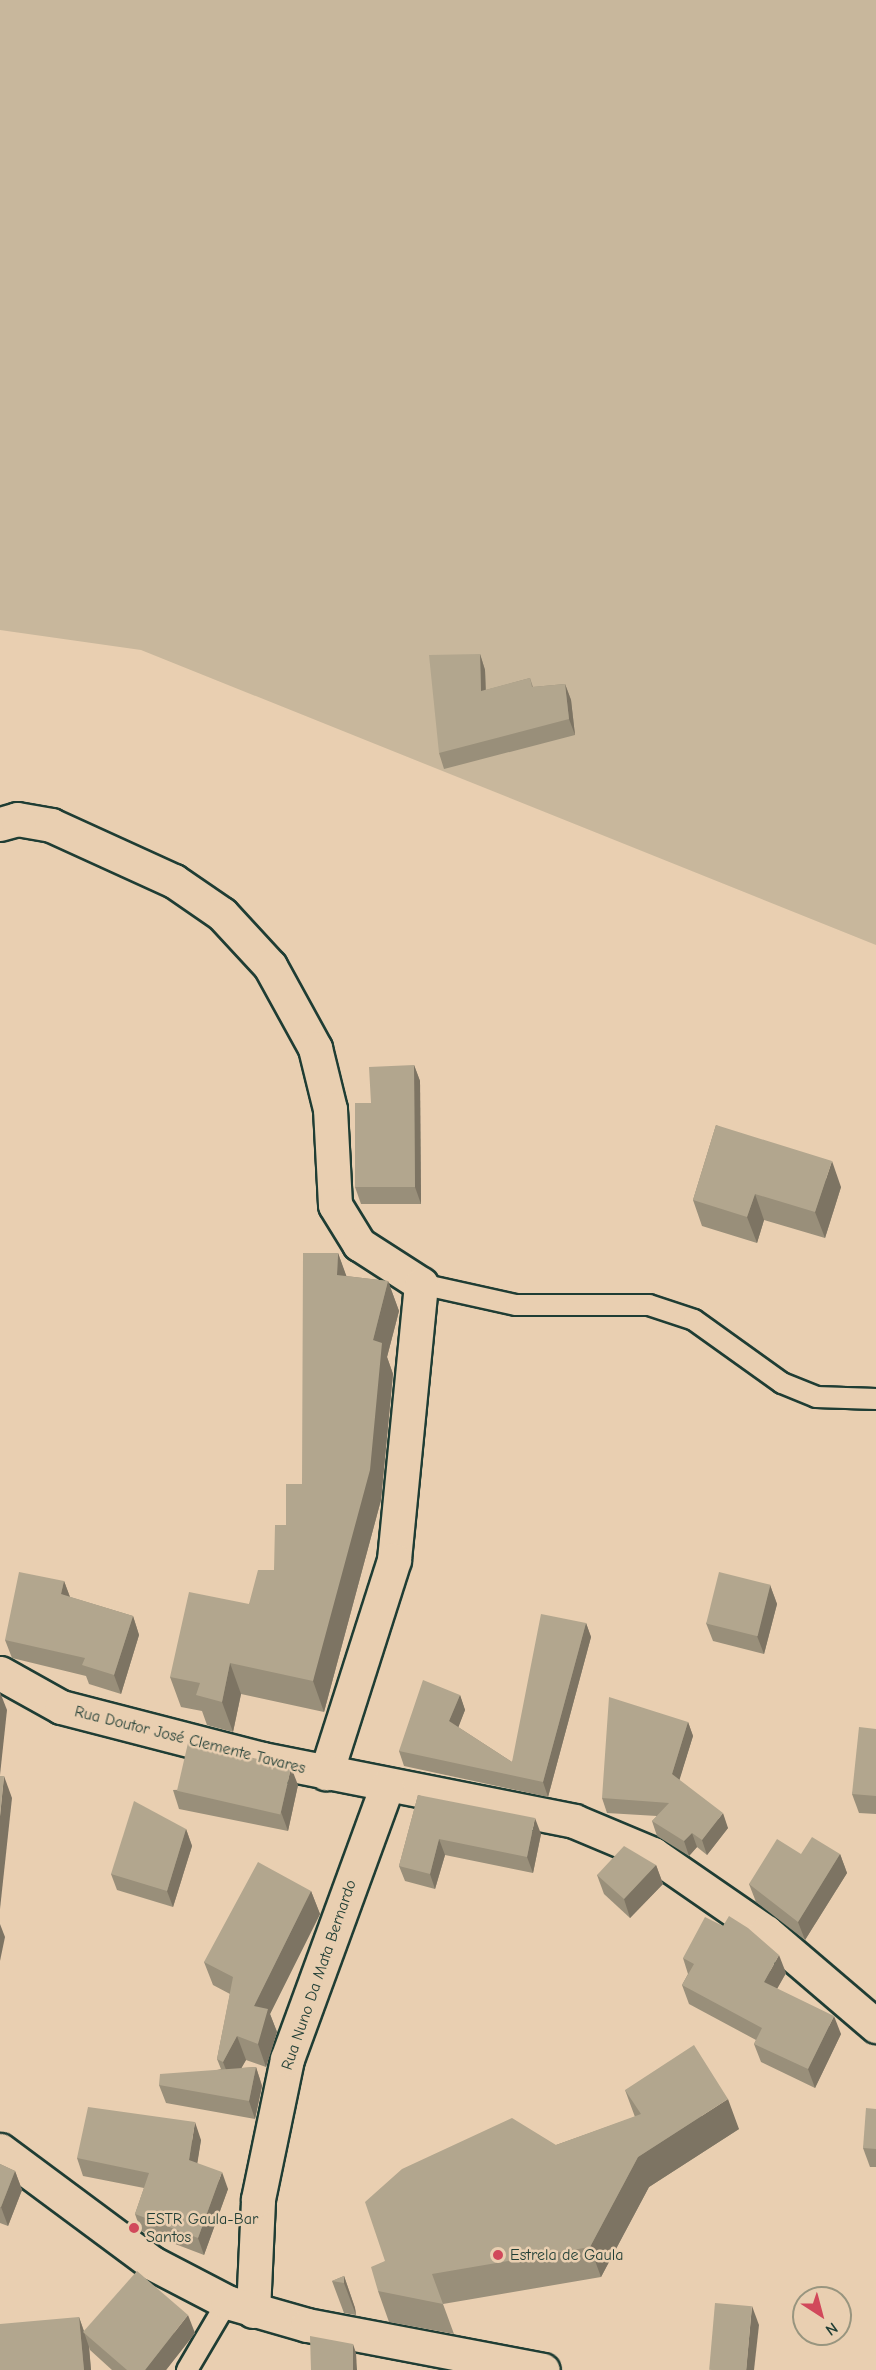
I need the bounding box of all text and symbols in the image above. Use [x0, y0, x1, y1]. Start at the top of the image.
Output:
street label: Rua Doutor José Clemente Tavares [73, 1702, 307, 1778]
street label: Rua Nuno Da Mata Bernardo [277, 1877, 361, 2073]
place label: ESTR Gaula-Bar Santos [146, 2209, 258, 2247]
marker: ESTR Gaula-Bar Santos [127, 2221, 141, 2235]
place label: Estrela de Gaula [510, 2245, 624, 2265]
marker: Estrela de Gaula [491, 2248, 505, 2262]
north arrow [792, 2286, 852, 2346]
text: N [822, 2319, 841, 2339]

